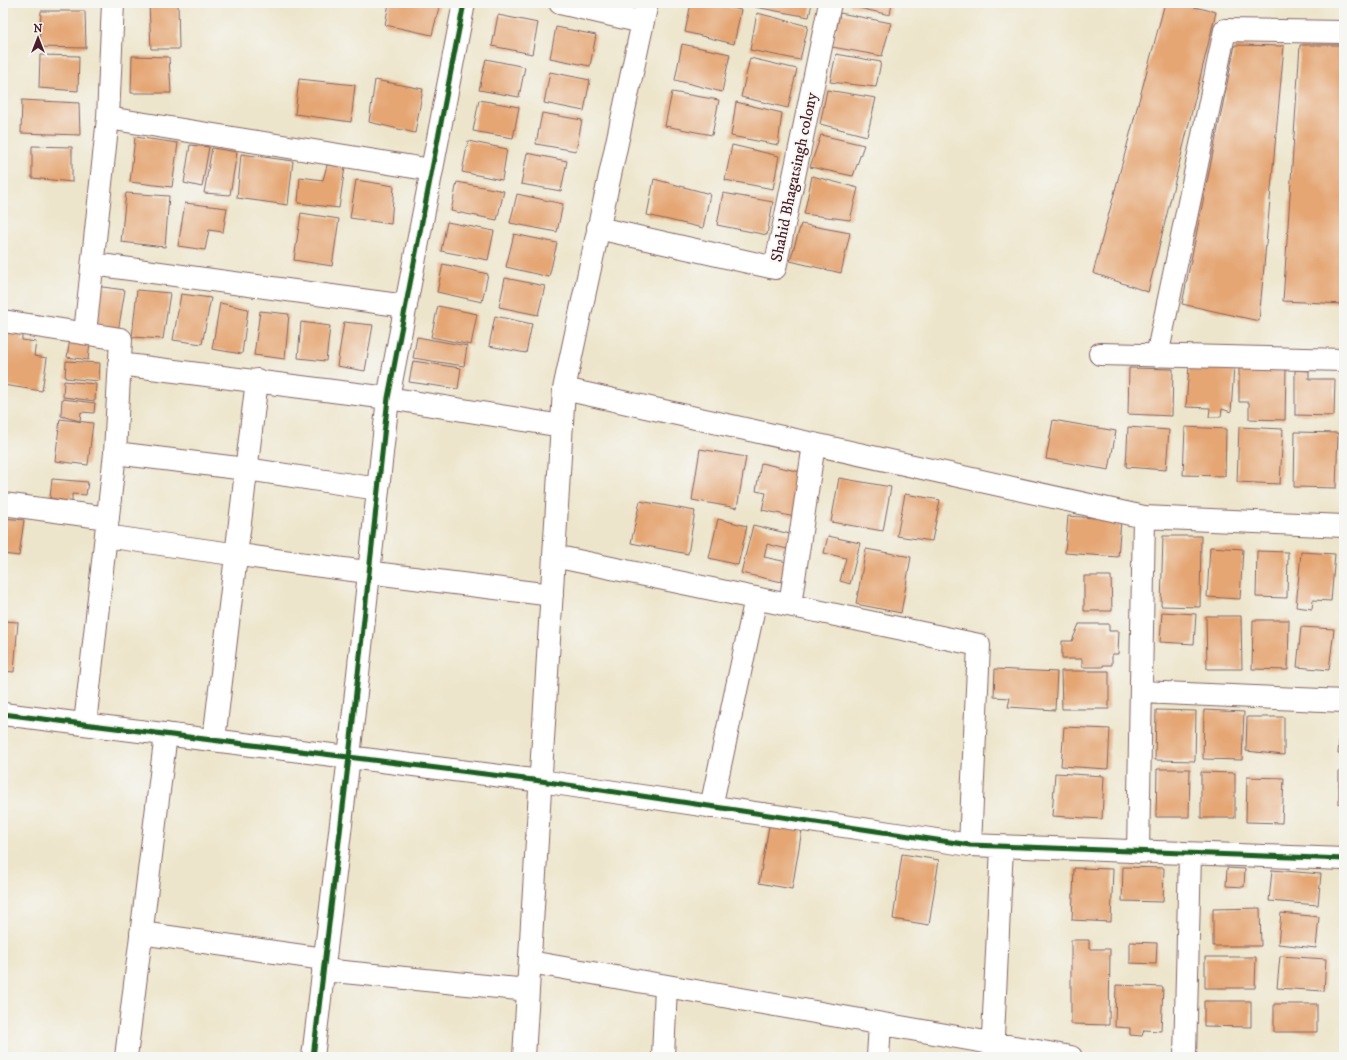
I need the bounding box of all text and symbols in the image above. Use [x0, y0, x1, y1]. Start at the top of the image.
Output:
north arrow [18, 18, 58, 58]
text: N [33, 22, 43, 36]
street label: Shahid Bhagatsingh colony [766, 90, 822, 264]

